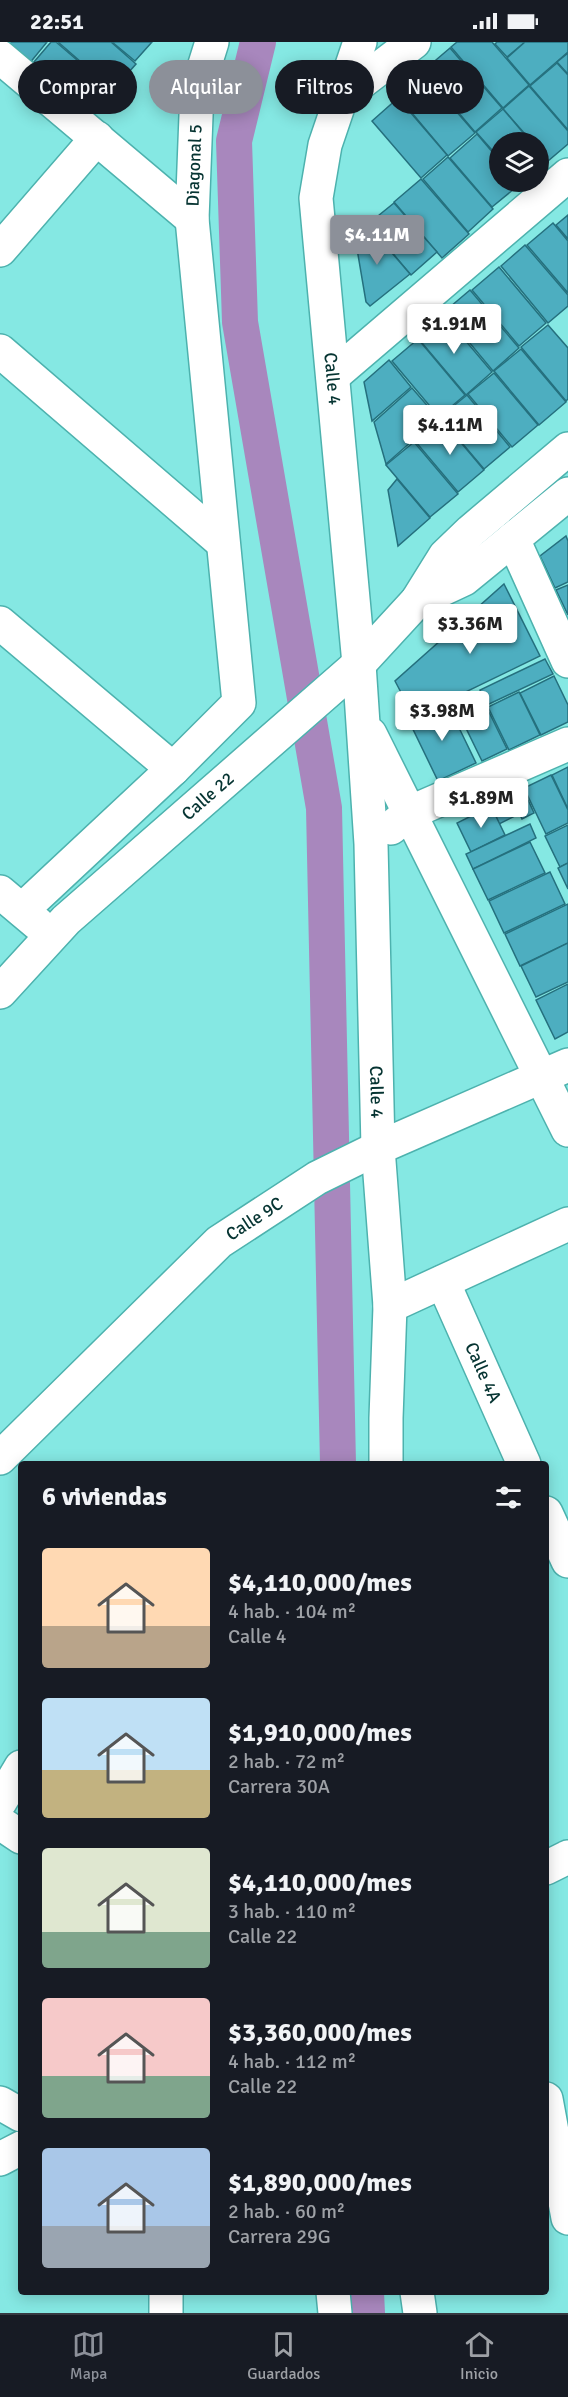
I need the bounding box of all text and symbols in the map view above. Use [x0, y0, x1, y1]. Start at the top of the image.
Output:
text: 22:51 [30, 8, 84, 35]
chip: Comprar [18, 60, 137, 114]
chip: Alquilar [149, 60, 263, 114]
chip: Filtros [275, 60, 374, 114]
chip: Nuevo [386, 60, 484, 114]
street label: Diagonal 5 [181, 124, 207, 207]
map controls [489, 132, 549, 192]
button: layers [489, 132, 549, 192]
pin: $4.11M [328, 215, 426, 266]
text: $4.11M [344, 222, 410, 247]
pin: $1.91M [405, 304, 503, 355]
text: $1.91M [421, 311, 487, 336]
street label: Calle 4 [319, 351, 346, 406]
pin: $4.11M [401, 405, 499, 456]
text: $4.11M [417, 412, 483, 437]
pin: $3.36M [421, 604, 519, 655]
text: $3.36M [437, 611, 503, 636]
pin: $3.98M [393, 691, 491, 742]
text: $3.98M [409, 698, 475, 723]
street label: Calle 22 [177, 767, 239, 825]
pin: $1.89M [432, 778, 530, 829]
text: $1.89M [448, 785, 514, 810]
street label: Calle 4 [365, 1065, 388, 1119]
street label: Calle 9C [222, 1192, 287, 1245]
street label: Calle 4A [460, 1339, 506, 1406]
text: 6 viviendas [42, 1481, 167, 1513]
icon: filters [492, 1481, 525, 1514]
text: $4,110,000/mes [228, 1567, 412, 1599]
icon: home [90, 1572, 162, 1644]
text: 4 hab. · 104 m² [228, 1599, 356, 1624]
text: Calle 4 [228, 1624, 287, 1649]
text: $1,910,000/mes [228, 1717, 412, 1749]
icon: home [90, 1722, 162, 1794]
text: 2 hab. · 72 m² [228, 1749, 345, 1774]
text: Carrera 30A [228, 1774, 330, 1799]
text: $4,110,000/mes [228, 1867, 412, 1899]
icon: home [90, 1872, 162, 1944]
text: 3 hab. · 110 m² [228, 1899, 356, 1924]
text: Calle 22 [228, 1924, 297, 1949]
text: $3,360,000/mes [228, 2017, 412, 2049]
icon: home [90, 2022, 162, 2094]
text: 4 hab. · 112 m² [228, 2049, 356, 2074]
text: Calle 22 [228, 2074, 297, 2099]
text: $1,890,000/mes [228, 2167, 412, 2199]
icon: home [90, 2172, 162, 2244]
text: 2 hab. · 60 m² [228, 2199, 345, 2224]
text: Carrera 29G [228, 2224, 331, 2249]
tab: Mapa [70, 2328, 107, 2384]
tab: Guardados [247, 2328, 320, 2384]
tab: Inicio [460, 2328, 498, 2384]

